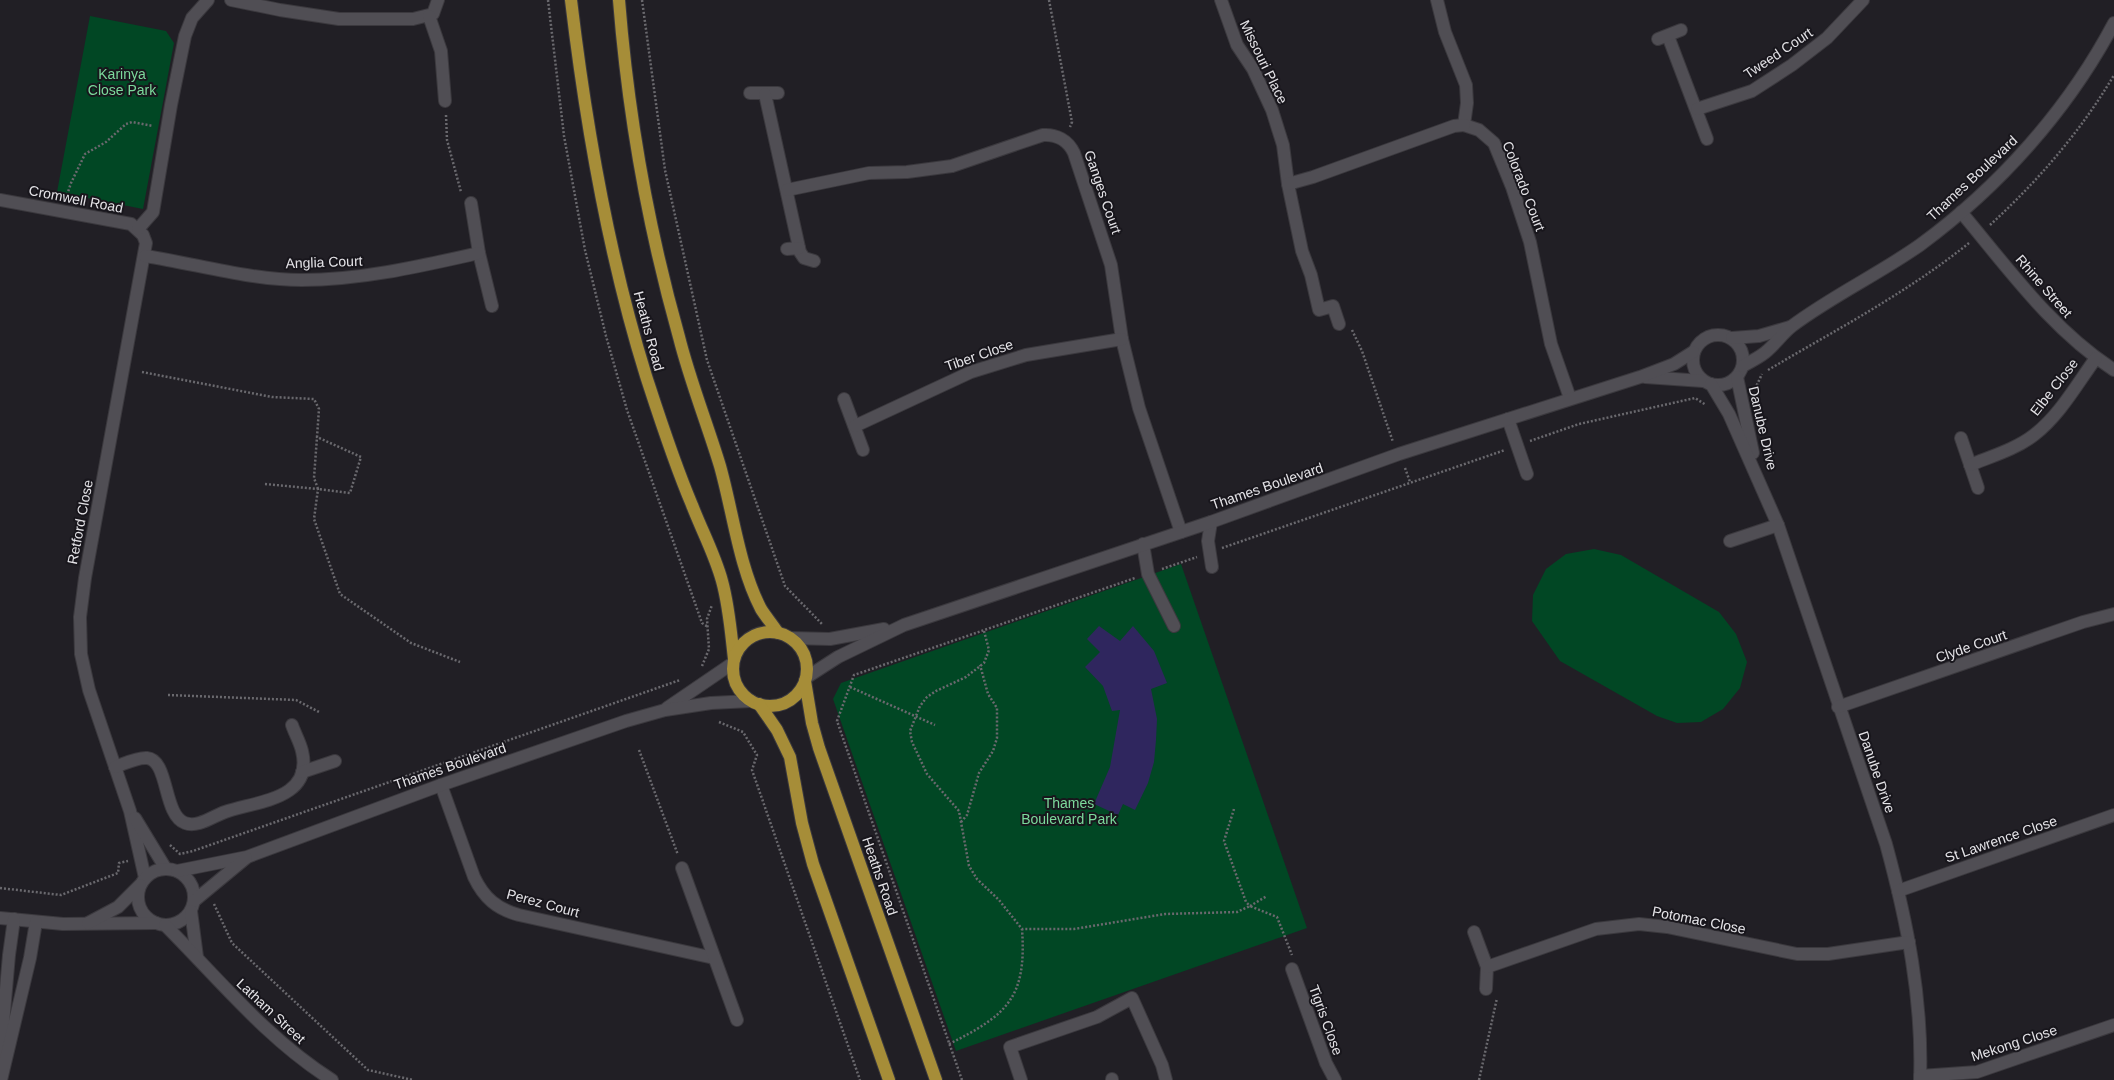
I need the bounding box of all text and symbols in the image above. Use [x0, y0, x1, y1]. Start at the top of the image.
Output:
street label: Missouri Place [1237, 18, 1291, 107]
street label: Tweed Court [1741, 24, 1815, 82]
park label: Karinya Close Park [88, 66, 157, 98]
street label: Thames Boulevard [1924, 132, 2020, 224]
street label: Colorado Court [1500, 139, 1549, 233]
street label: Ganges Court [1081, 148, 1125, 236]
street label: Cromwell Road [28, 182, 124, 216]
street label: Rhine Street [2012, 251, 2076, 321]
street label: Anglia Court [285, 253, 363, 271]
street label: Heaths Road [631, 289, 667, 373]
street label: Tiber Close [943, 336, 1015, 374]
street label: Elbe Close [2027, 355, 2081, 419]
street label: Danube Drive [1746, 384, 1780, 472]
street label: Thames Boulevard [1209, 459, 1325, 513]
street label: Retford Close [64, 478, 96, 566]
street label: Clyde Court [1933, 626, 2009, 666]
street label: Danube Drive [1856, 729, 1899, 815]
street label: Thames Boulevard [392, 739, 508, 793]
park label: Thames Boulevard Park [1021, 795, 1118, 827]
street label: St Lawrence Close [1943, 812, 2059, 866]
street label: Heaths Road [859, 835, 901, 917]
street label: Perez Court [505, 886, 581, 920]
street label: Potomac Close [1651, 903, 1747, 937]
street label: Latham Street [233, 975, 309, 1047]
street label: Tigris Close [1306, 983, 1346, 1057]
street label: Mekong Close [1969, 1022, 2059, 1064]

